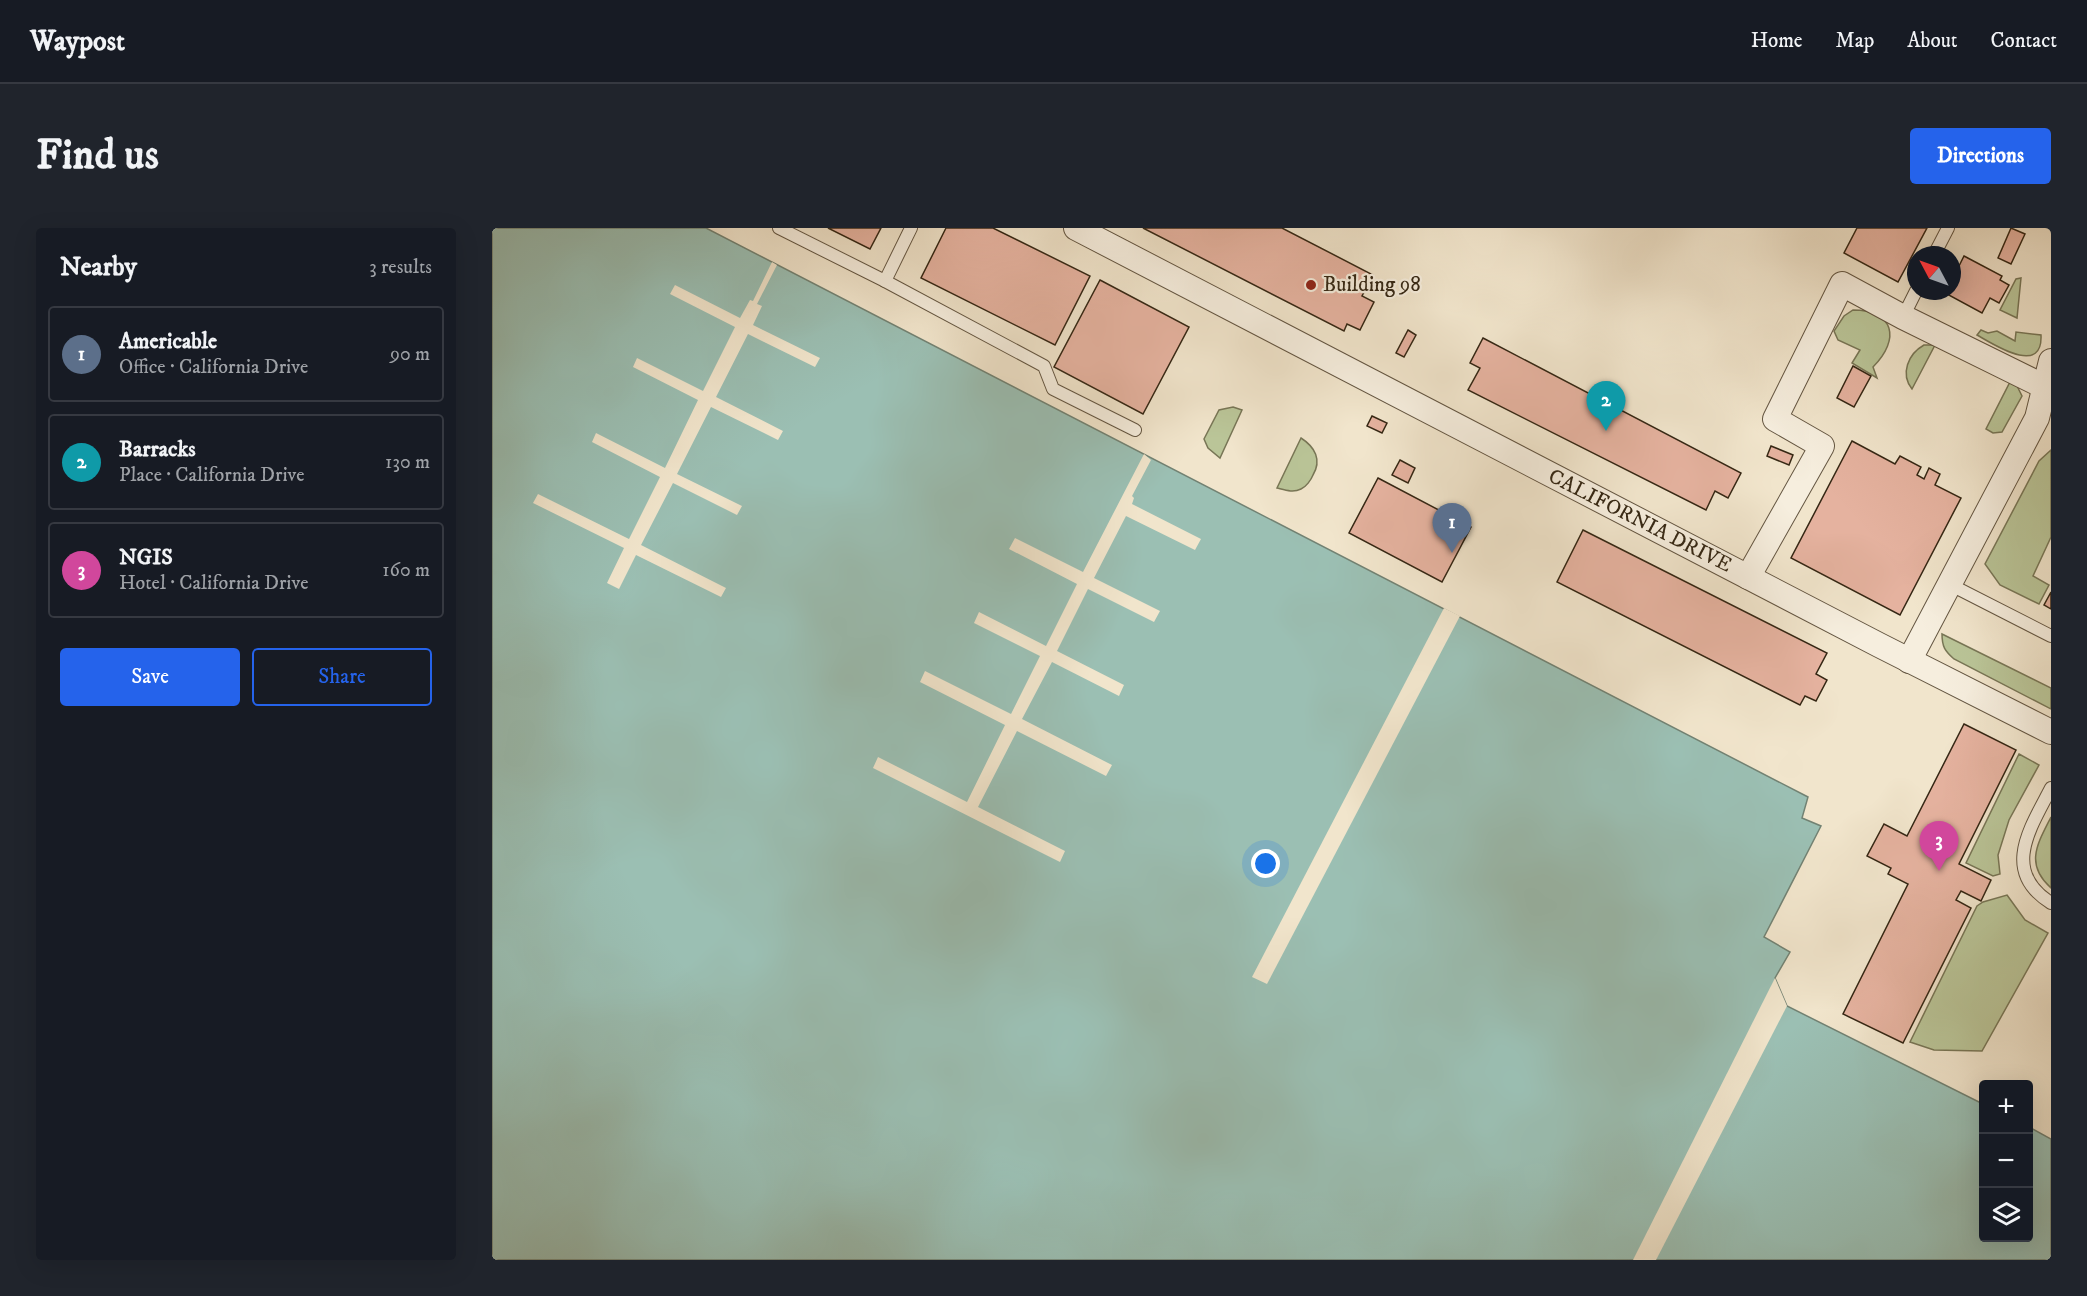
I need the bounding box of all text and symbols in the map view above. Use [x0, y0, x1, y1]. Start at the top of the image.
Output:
text: Waypost [30, 24, 125, 59]
text: Home [1751, 28, 1803, 54]
text: Map [1836, 28, 1874, 54]
text: About [1907, 28, 1958, 54]
text: Contact [1991, 28, 2057, 54]
button: Directions [1910, 128, 2051, 184]
text: Find us [36, 130, 159, 182]
north arrow [1907, 246, 1961, 300]
text: Nearby [60, 251, 137, 284]
text: 3 results [369, 255, 432, 280]
place label: Building 98 [1323, 272, 1421, 298]
marker: Building 98 [1304, 278, 1318, 292]
text: Americable [119, 328, 217, 355]
text: 1 [78, 342, 85, 367]
text: 90 m [390, 342, 430, 367]
text: Office · California Drive [119, 355, 308, 380]
pin: 2 [1586, 382, 1626, 431]
text: Barracks [119, 436, 196, 463]
text: 2 [77, 450, 86, 475]
text: 130 m [385, 450, 430, 475]
text: Place · California Drive [119, 463, 305, 488]
street label: CALIFORNIA DRIVE [1544, 463, 1736, 579]
pin: 1 [1432, 504, 1472, 553]
text: NGIS [119, 544, 173, 571]
text: 3 [78, 558, 85, 583]
text: 160 m [382, 558, 430, 583]
text: Hotel · California Drive [119, 571, 309, 596]
button: Save [60, 648, 240, 706]
button: Share [252, 648, 432, 706]
pin: 3 [1920, 822, 1958, 871]
your location [1251, 849, 1280, 878]
map controls [1979, 1080, 2033, 1242]
button: + [1979, 1080, 2033, 1134]
button: − [1979, 1134, 2033, 1188]
button: layers [1979, 1188, 2033, 1242]

